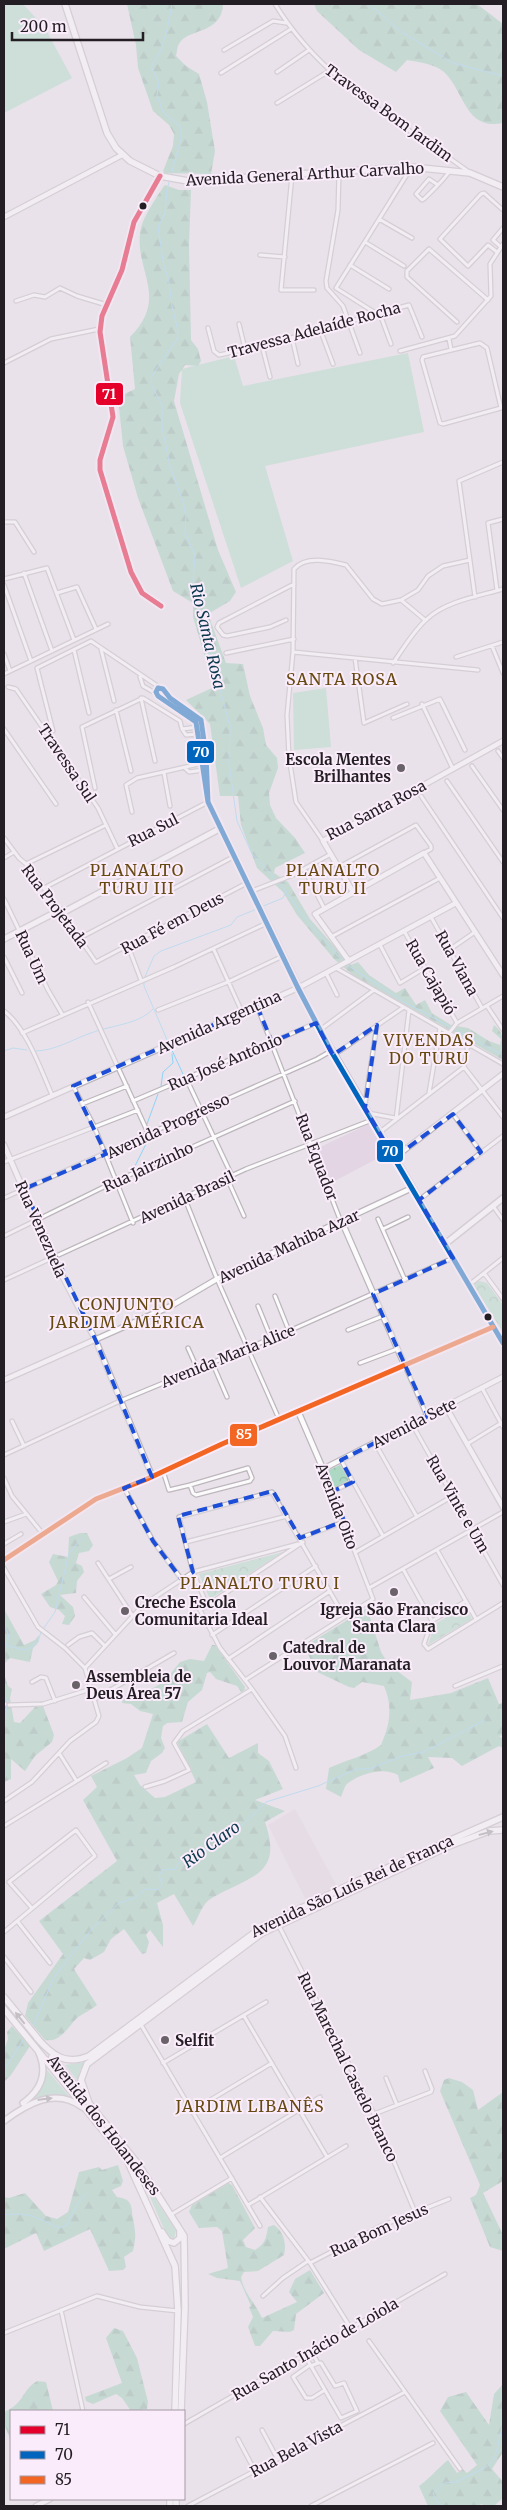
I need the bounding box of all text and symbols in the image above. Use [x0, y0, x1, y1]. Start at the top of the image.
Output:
scale bar [12, 10, 144, 42]
text: 200 m [20, 17, 67, 36]
street label: Travessa Bom Jardim [321, 60, 457, 166]
street label: Avenida General Arthur Carvalho [185, 158, 425, 190]
unlabelled marker [138, 201, 148, 211]
street label: Travessa Adelaíde Rocha [226, 298, 402, 362]
line badge: 71 [95, 382, 124, 406]
text: 71 [102, 385, 117, 403]
water label: Rio Santa Rosa [186, 581, 230, 691]
district label: SANTA ROSA [286, 669, 398, 689]
street label: Travessa Sul [34, 720, 100, 806]
line badge: 70 [186, 740, 215, 764]
text: 70 [192, 743, 210, 761]
place label: Escola Mentes Brilhantes [285, 750, 391, 786]
marker: Escola Mentes Brilhantes [395, 762, 407, 774]
street label: Rua Santa Rosa [323, 776, 429, 844]
street label: Rua Sul [125, 809, 182, 851]
district label: PLANALTO TURU III [90, 860, 184, 898]
district label: PLANALTO TURU II [286, 860, 380, 898]
street label: Rua Projetada [17, 861, 93, 951]
street label: Rua Fé em Deus [117, 888, 227, 958]
street label: Rua Um [11, 927, 53, 987]
street label: Rua Viana [431, 927, 483, 999]
street label: Rua Cajapió [402, 936, 460, 1018]
street label: Avenida Argentina [153, 986, 284, 1058]
street label: Rua José Antônio [165, 1029, 285, 1095]
district label: VIVENDAS DO TURU [383, 1030, 474, 1068]
street label: Avenida Progresso [103, 1089, 233, 1163]
street label: Rua Equador [292, 1111, 342, 1203]
street label: Rua Jairzinho [100, 1138, 196, 1196]
line badge: 70 [376, 1139, 404, 1163]
text: 70 [381, 1142, 399, 1160]
street label: Avenida Brasil [136, 1167, 238, 1228]
street label: Rua Venezuela [11, 1178, 71, 1280]
street label: Avenida Mahiba Azar [214, 1205, 363, 1287]
district label: CONJUNTO JARDIM AMÉRICA [48, 1294, 205, 1332]
unlabelled marker [483, 1312, 493, 1322]
street label: Avenida Maria Alice [157, 1320, 298, 1392]
street label: Avenida Sete [368, 1394, 459, 1453]
line badge: 85 [229, 1423, 258, 1447]
text: 85 [236, 1425, 252, 1443]
street label: Rua Vinte e Um [422, 1452, 494, 1556]
street label: Avenida Oito [311, 1459, 362, 1552]
district label: PLANALTO TURU I [180, 1573, 340, 1593]
marker: Igreja São Francisco Santa Clara [388, 1586, 400, 1598]
place label: Creche Escola Comunitaria Ideal [135, 1593, 268, 1629]
place label: Igreja São Francisco Santa Clara [320, 1600, 468, 1636]
marker: Creche Escola Comunitaria Ideal [119, 1605, 131, 1617]
place label: Catedral de Louvor Maranata [283, 1638, 412, 1674]
marker: Catedral de Louvor Maranata [267, 1650, 279, 1662]
place label: Assembleia de Deus Área 57 [85, 1667, 191, 1703]
marker: Assembleia de Deus Área 57 [70, 1679, 82, 1691]
water label: Rio Claro [178, 1816, 244, 1872]
one-way arrow [479, 1828, 494, 1836]
street label: Avenida São Luís Rei de França [247, 1831, 456, 1942]
street label: Rua Marechal Castelo Branco [294, 1969, 402, 2165]
one-way arrow [15, 2012, 26, 2025]
place label: Selfit [175, 2031, 214, 2050]
marker: Selfit [159, 2034, 171, 2046]
street label: Avenida dos Holandeses [43, 2050, 165, 2199]
one-way arrow [38, 2095, 54, 2103]
district label: JARDIM LIBANÊS [174, 2096, 325, 2116]
street label: Rua Bom Jesus [327, 2199, 431, 2261]
street label: Rua Santo Inácio de Loiola [228, 2294, 402, 2404]
legend [10, 2410, 185, 2500]
street label: Rua Bela Vista [247, 2417, 345, 2481]
text: 71 [55, 2420, 70, 2439]
text: 70 [55, 2445, 73, 2464]
text: 85 [55, 2470, 72, 2489]

